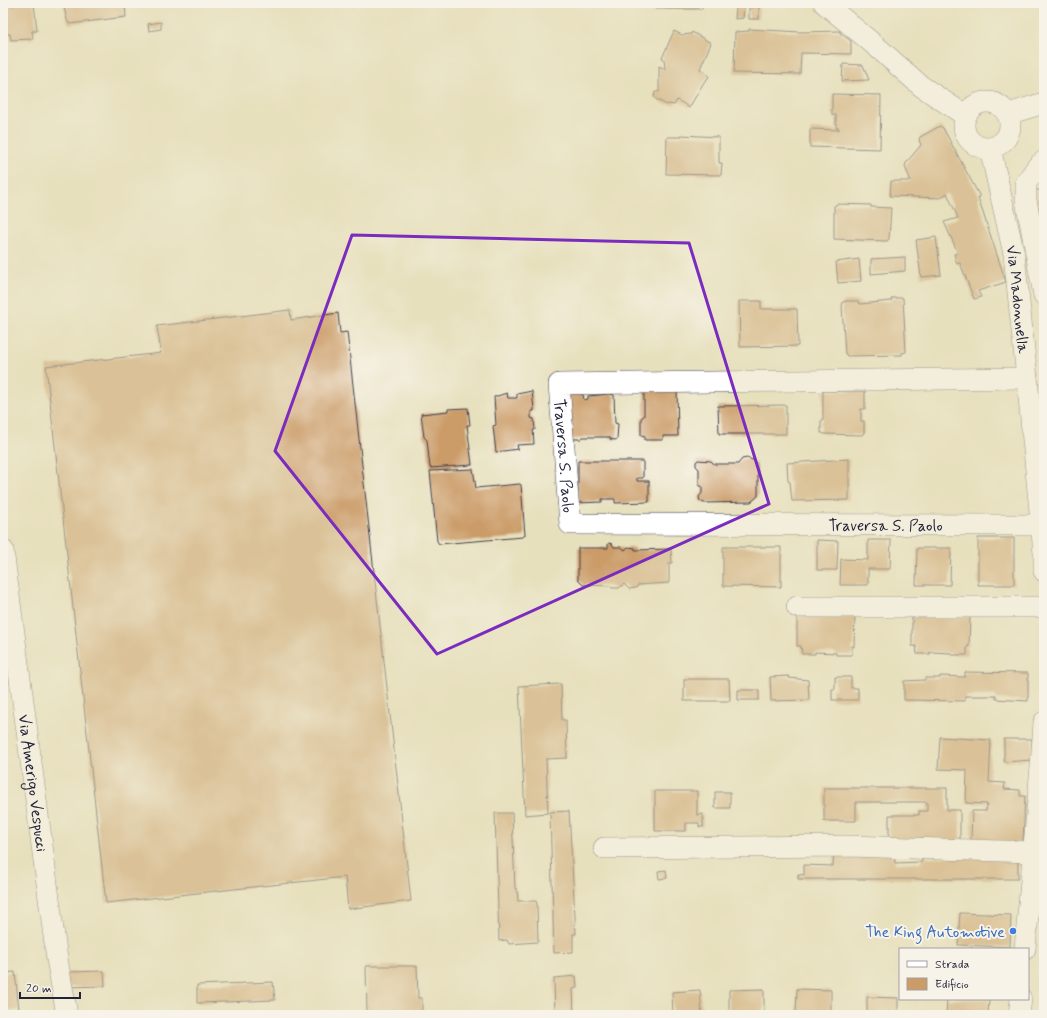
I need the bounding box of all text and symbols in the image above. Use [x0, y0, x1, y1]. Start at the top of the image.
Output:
street label: Via Madonnella [1000, 243, 1033, 355]
street label: Traversa S. Paolo [548, 398, 578, 514]
street label: Traversa S. Paolo [828, 516, 943, 537]
street label: Via Amerigo Vespucci [13, 713, 52, 854]
place label: The King Automotive [865, 922, 1005, 944]
marker: The King Automotive [1008, 926, 1018, 936]
legend [899, 948, 1029, 1000]
text: Strada [935, 957, 969, 973]
scale bar [20, 974, 80, 1000]
text: Edificio [935, 977, 969, 993]
text: 20 m [26, 981, 52, 997]

